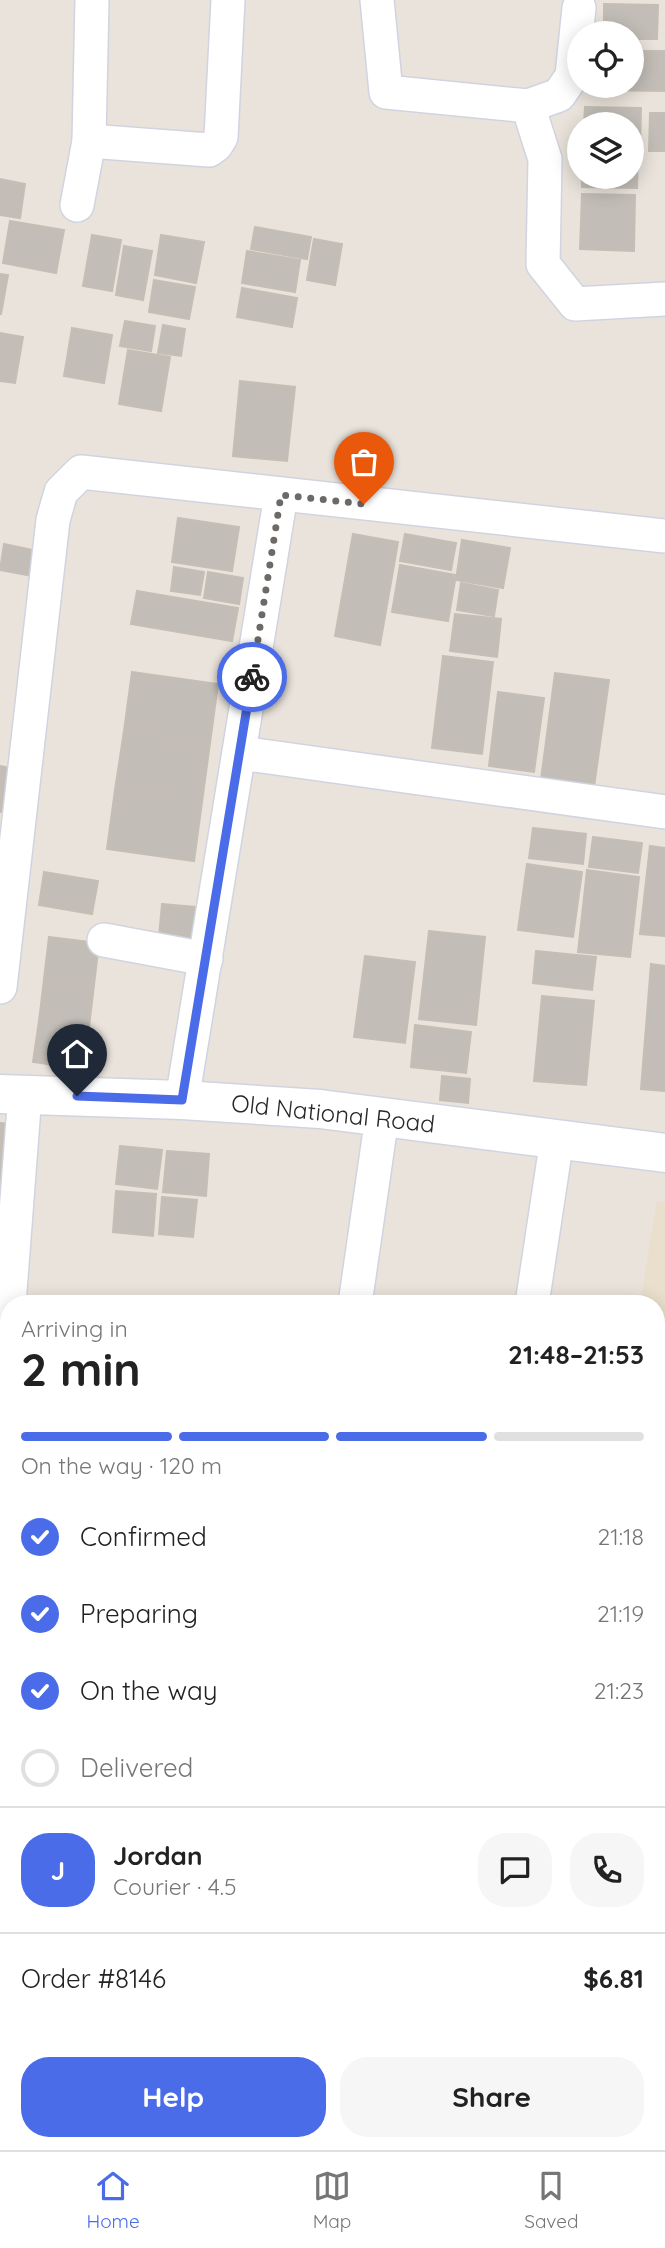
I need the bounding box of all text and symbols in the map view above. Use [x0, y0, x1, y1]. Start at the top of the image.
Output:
map controls [567, 21, 644, 189]
button: locate [567, 21, 644, 98]
button: layers [567, 112, 644, 189]
pin [334, 432, 394, 504]
icon: bag [345, 443, 383, 481]
courier [217, 642, 287, 712]
icon: bike [233, 658, 271, 696]
pin [47, 1024, 107, 1096]
icon: home [58, 1035, 96, 1073]
street label: Old National Road [230, 1087, 436, 1139]
text: Arriving in [21, 1314, 128, 1343]
text: 21:48–21:53 [508, 1338, 644, 1371]
text: 2 min [21, 1340, 141, 1398]
text: On the way · 120 m [21, 1451, 222, 1480]
icon: check [21, 1518, 59, 1556]
text: Confirmed [80, 1520, 207, 1553]
text: 21:18 [598, 1522, 644, 1551]
icon: check [21, 1595, 59, 1633]
text: Preparing [80, 1597, 198, 1630]
text: 21:19 [597, 1599, 644, 1628]
icon: check [21, 1672, 59, 1710]
text: On the way [80, 1674, 218, 1707]
text: 21:23 [594, 1676, 644, 1705]
text: Delivered [80, 1751, 193, 1784]
button: chat [478, 1833, 552, 1907]
button: phone [570, 1833, 644, 1907]
text: Jordan [113, 1839, 202, 1872]
text: J [51, 1854, 65, 1887]
text: Courier · 4.5 [113, 1872, 237, 1901]
text: Order #8146 [21, 1962, 166, 1995]
text: $6.81 [583, 1962, 644, 1995]
button: Help [21, 2057, 326, 2137]
button: Share [340, 2057, 644, 2137]
tab: Home [86, 2167, 140, 2233]
tab: Map [313, 2167, 351, 2233]
tab: Saved [524, 2167, 579, 2233]

